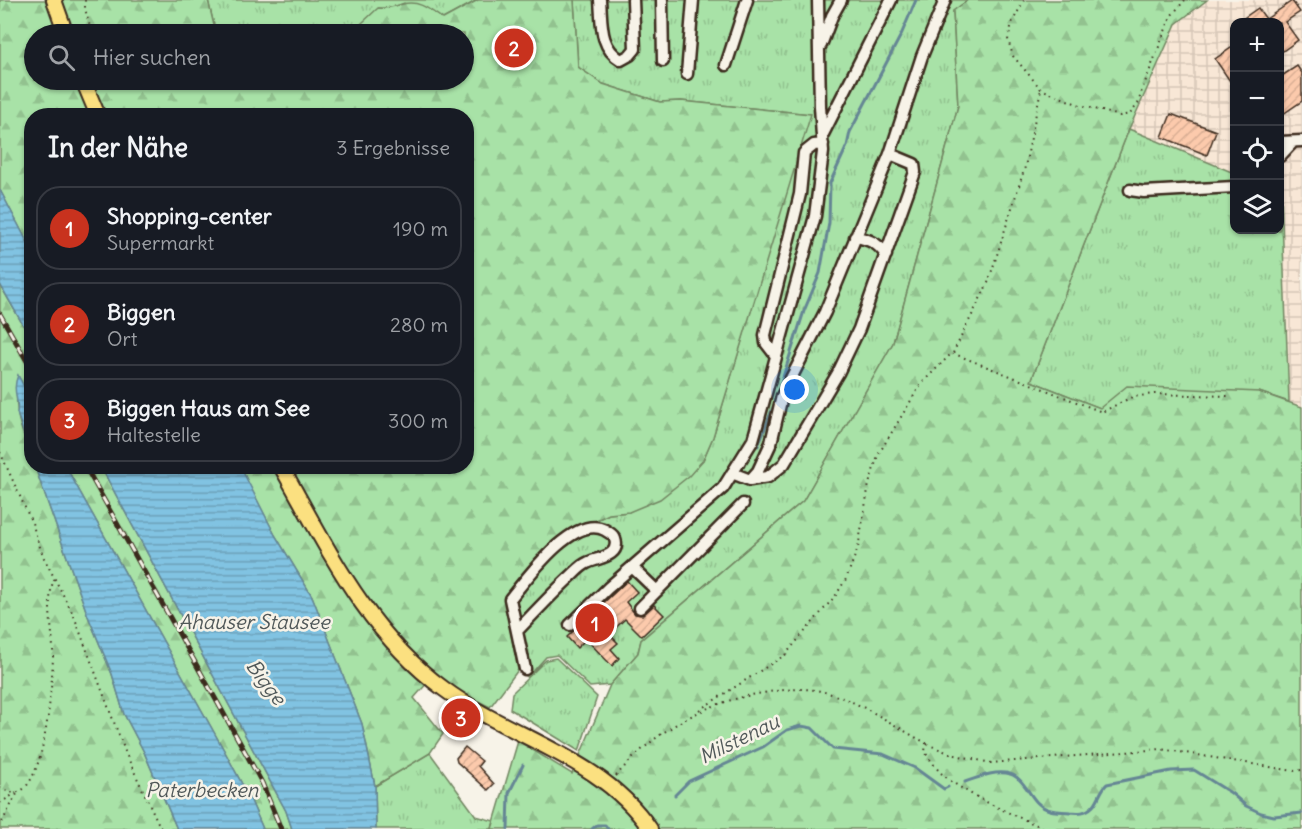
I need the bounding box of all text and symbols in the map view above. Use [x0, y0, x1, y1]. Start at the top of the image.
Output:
map controls [1230, 18, 1284, 234]
button: + [1230, 18, 1284, 72]
search box [24, 24, 474, 90]
pin: 2 [494, 26, 534, 70]
icon: search [45, 41, 78, 74]
text: Hier suchen [93, 43, 211, 71]
button: − [1230, 72, 1284, 126]
button: locate [1230, 126, 1284, 180]
text: In der Nähe [48, 131, 188, 164]
text: 3 Ergebnisse [336, 135, 450, 160]
button: layers [1230, 180, 1284, 234]
text: Shopping-center [107, 202, 272, 230]
text: 1 [66, 216, 73, 241]
text: 190 m [393, 216, 448, 241]
text: Supermarkt [107, 230, 214, 255]
text: Biggen [107, 298, 176, 326]
text: 2 [64, 312, 75, 337]
text: 280 m [390, 312, 448, 337]
text: Ort [107, 326, 137, 351]
your location [780, 375, 809, 404]
text: Biggen Haus am See [107, 394, 310, 422]
text: 3 [64, 408, 75, 433]
text: 300 m [388, 408, 448, 433]
text: Haltestelle [107, 422, 201, 447]
pin: 1 [576, 600, 614, 646]
water label: Ahauser Stausee [178, 609, 331, 634]
water label: Bigge [241, 654, 292, 710]
pin: 3 [442, 696, 480, 740]
water label: Milstenau [695, 708, 784, 769]
water label: Paterbecken [146, 777, 259, 802]

